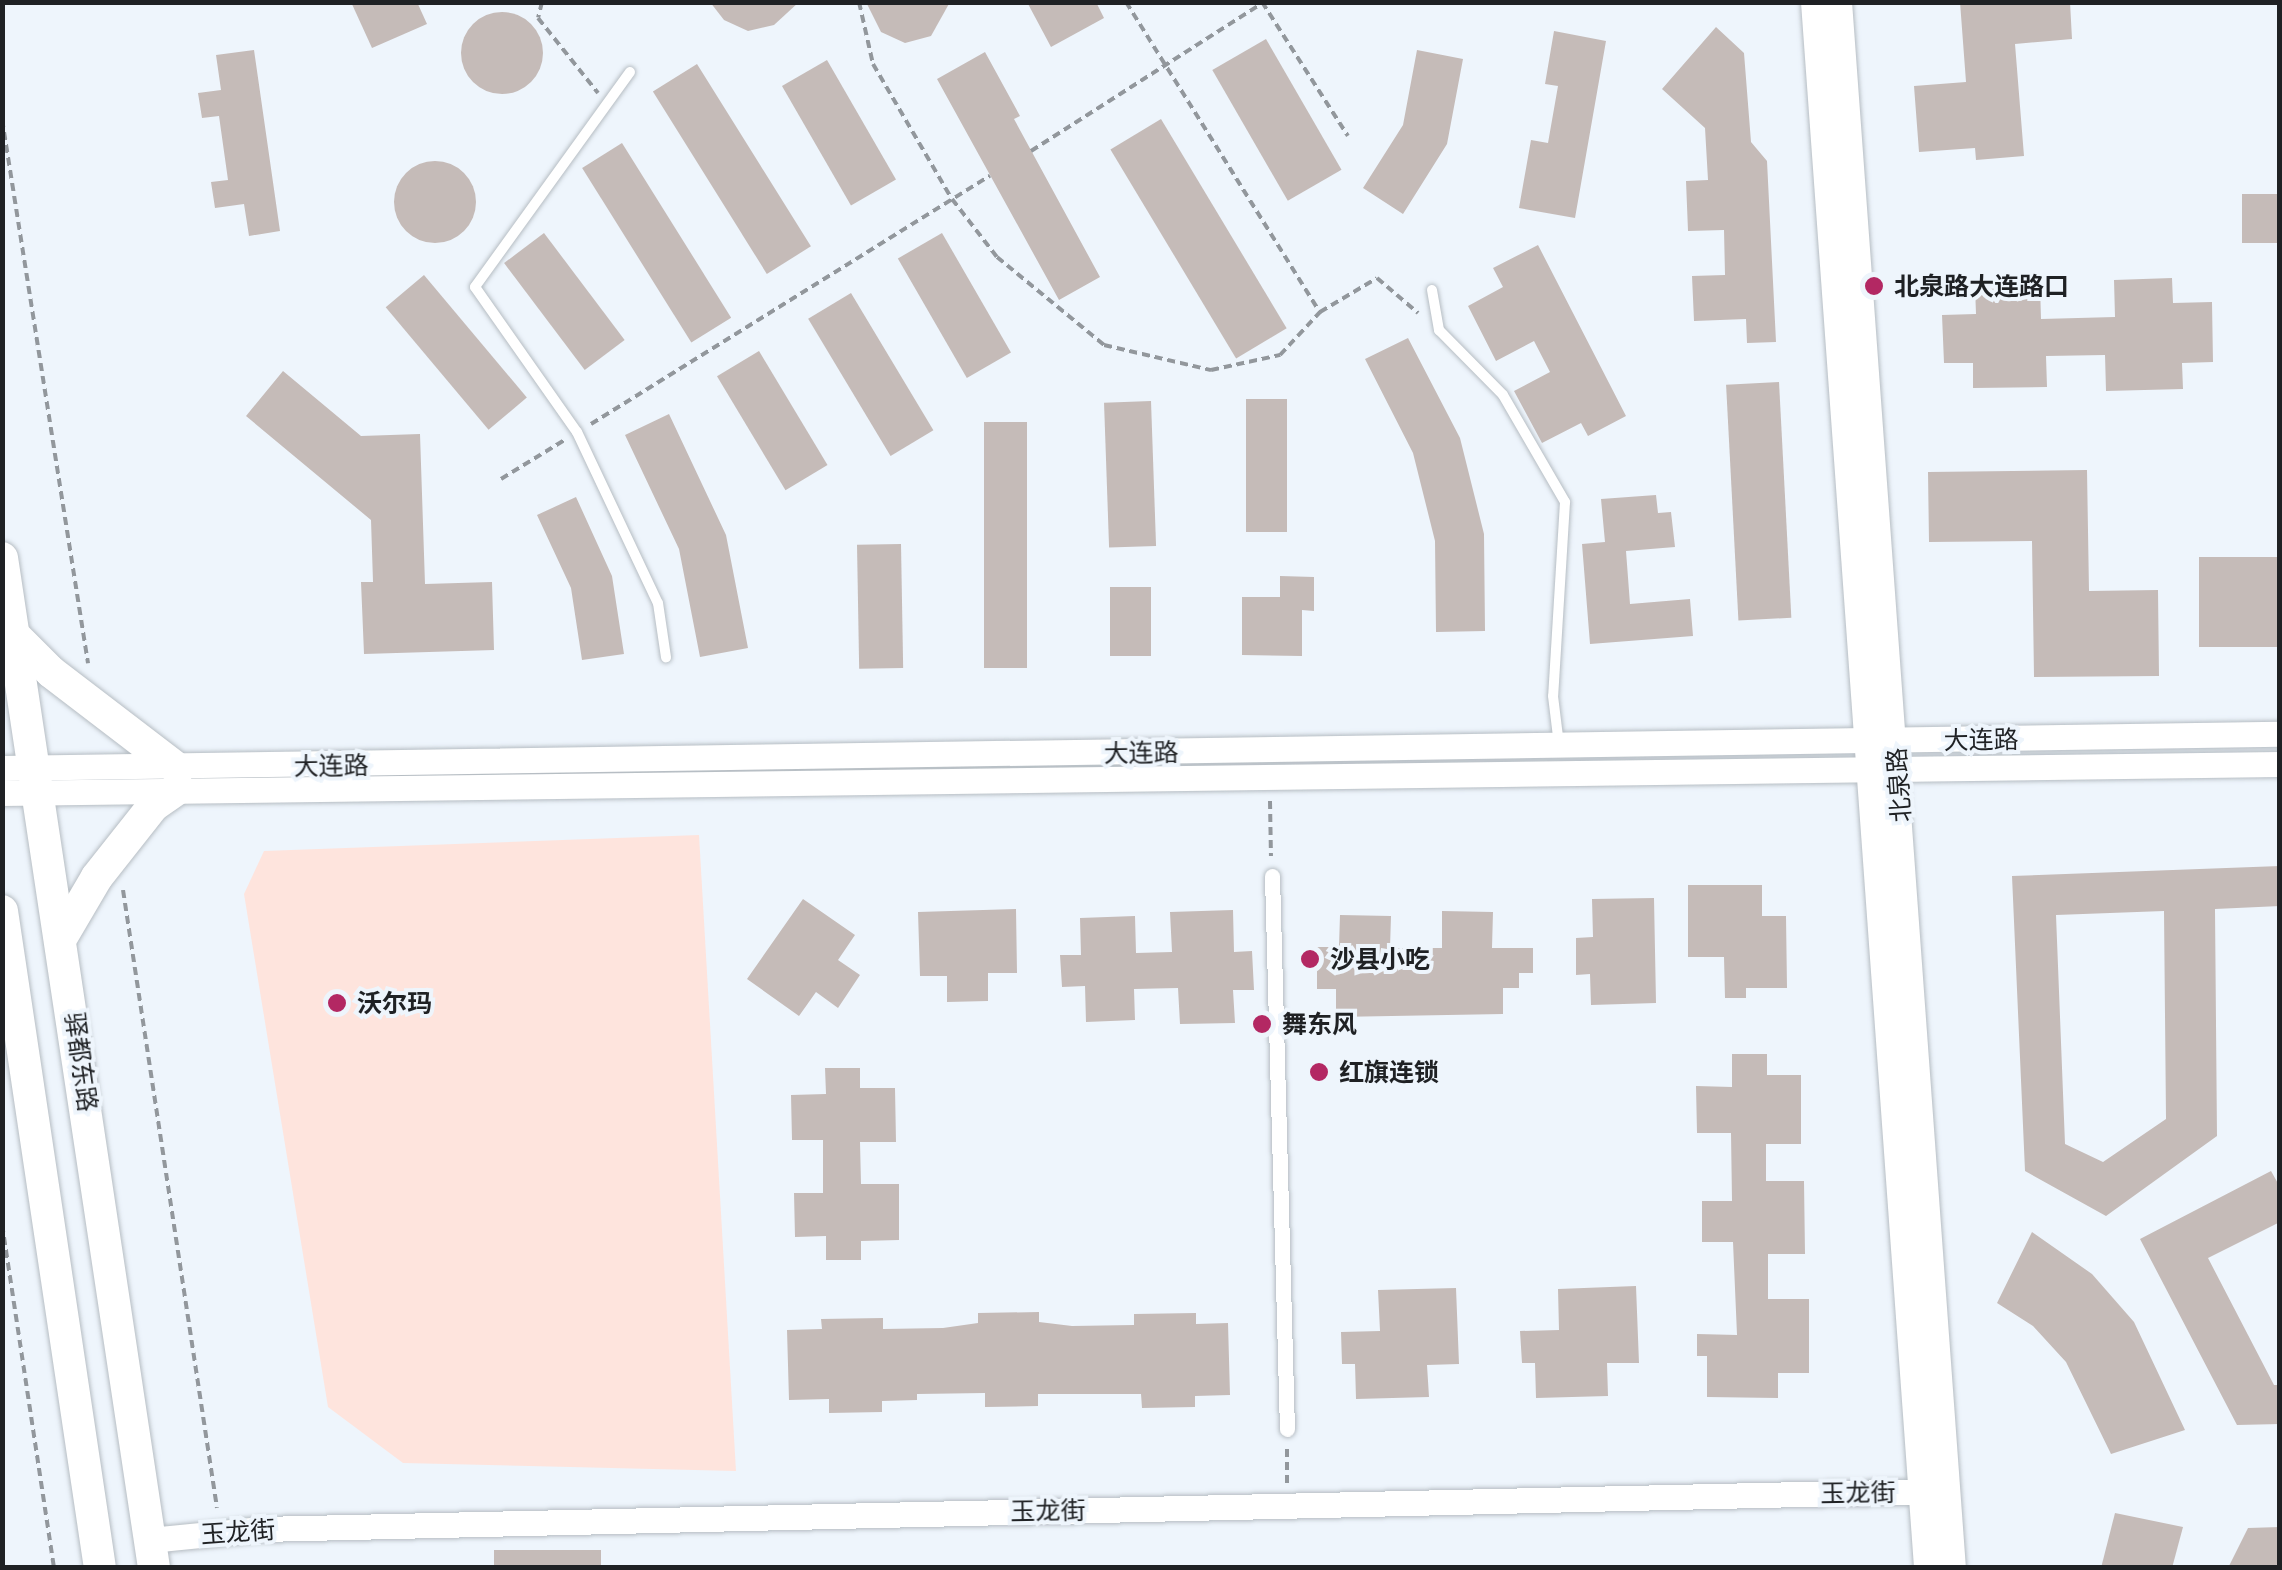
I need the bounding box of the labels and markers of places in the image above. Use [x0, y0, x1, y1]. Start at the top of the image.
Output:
place label: 北泉路大连路口 [1894, 271, 2069, 301]
marker: 北泉路大连路口 [1863, 275, 1885, 297]
place label: 沙县小吃 [1330, 944, 1430, 974]
marker: 沙县小吃 [1299, 948, 1321, 970]
place label: 沃尔玛 [357, 988, 432, 1018]
marker: 沃尔玛 [326, 992, 348, 1014]
place label: 舞东风 [1282, 1009, 1357, 1039]
marker: 舞东风 [1251, 1013, 1273, 1035]
place label: 红旗连锁 [1339, 1057, 1439, 1087]
marker: 红旗连锁 [1308, 1061, 1330, 1083]

